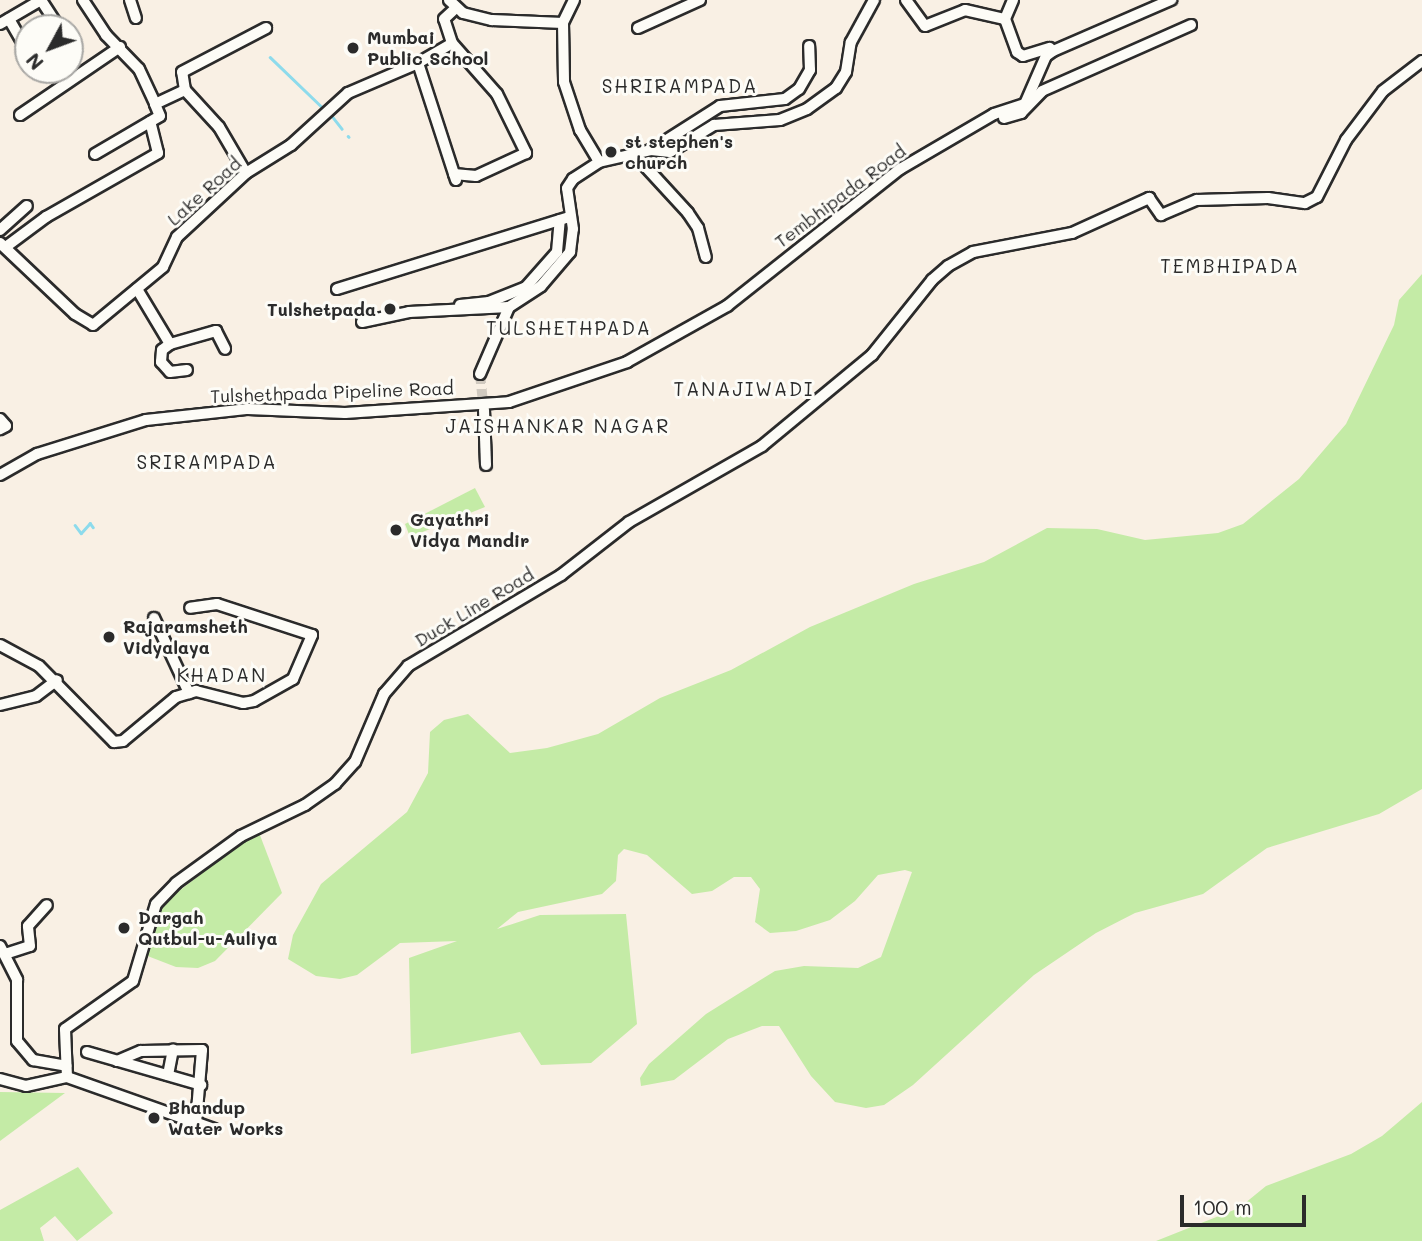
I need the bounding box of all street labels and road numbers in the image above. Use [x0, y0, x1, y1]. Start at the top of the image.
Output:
street label: Tembhipada Road [770, 140, 910, 252]
street label: Lake Road [163, 152, 245, 230]
street label: Tulshethpada Pipeline Road [210, 377, 454, 407]
street label: Duck Line Road [411, 563, 537, 651]

